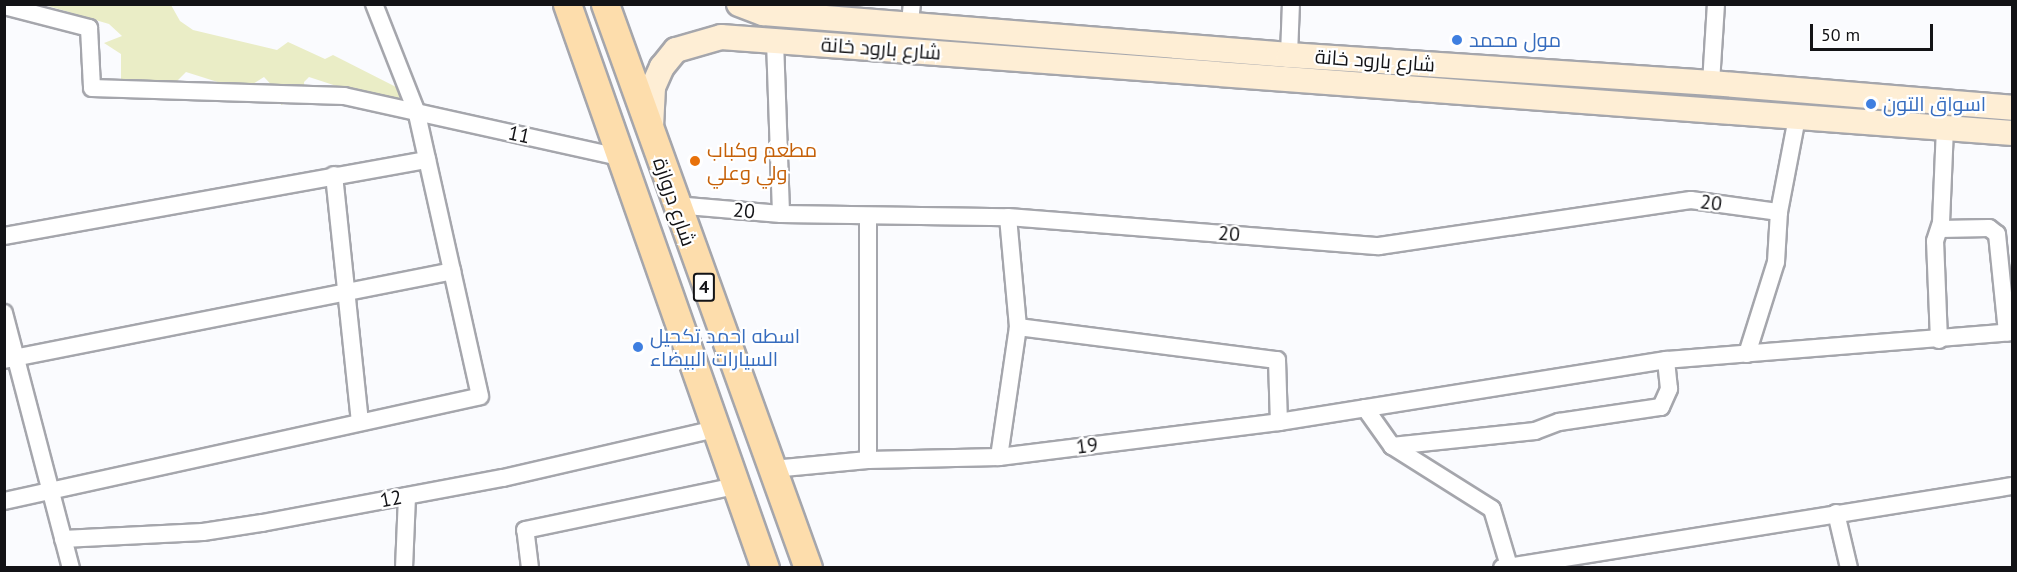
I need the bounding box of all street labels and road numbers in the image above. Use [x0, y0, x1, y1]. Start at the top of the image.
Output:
street label: شارع بارود خانة [820, 33, 942, 65]
street label: شارع بارود خانة [1314, 45, 1436, 77]
street label: 11 [506, 121, 532, 149]
street label: شارع دروازة [648, 154, 700, 250]
street label: 20 [1699, 190, 1723, 216]
street label: 20 [732, 198, 756, 224]
street label: 20 [1217, 221, 1241, 247]
road number: 4 [692, 272, 716, 302]
street label: 19 [1075, 433, 1099, 459]
street label: 12 [378, 485, 404, 513]

